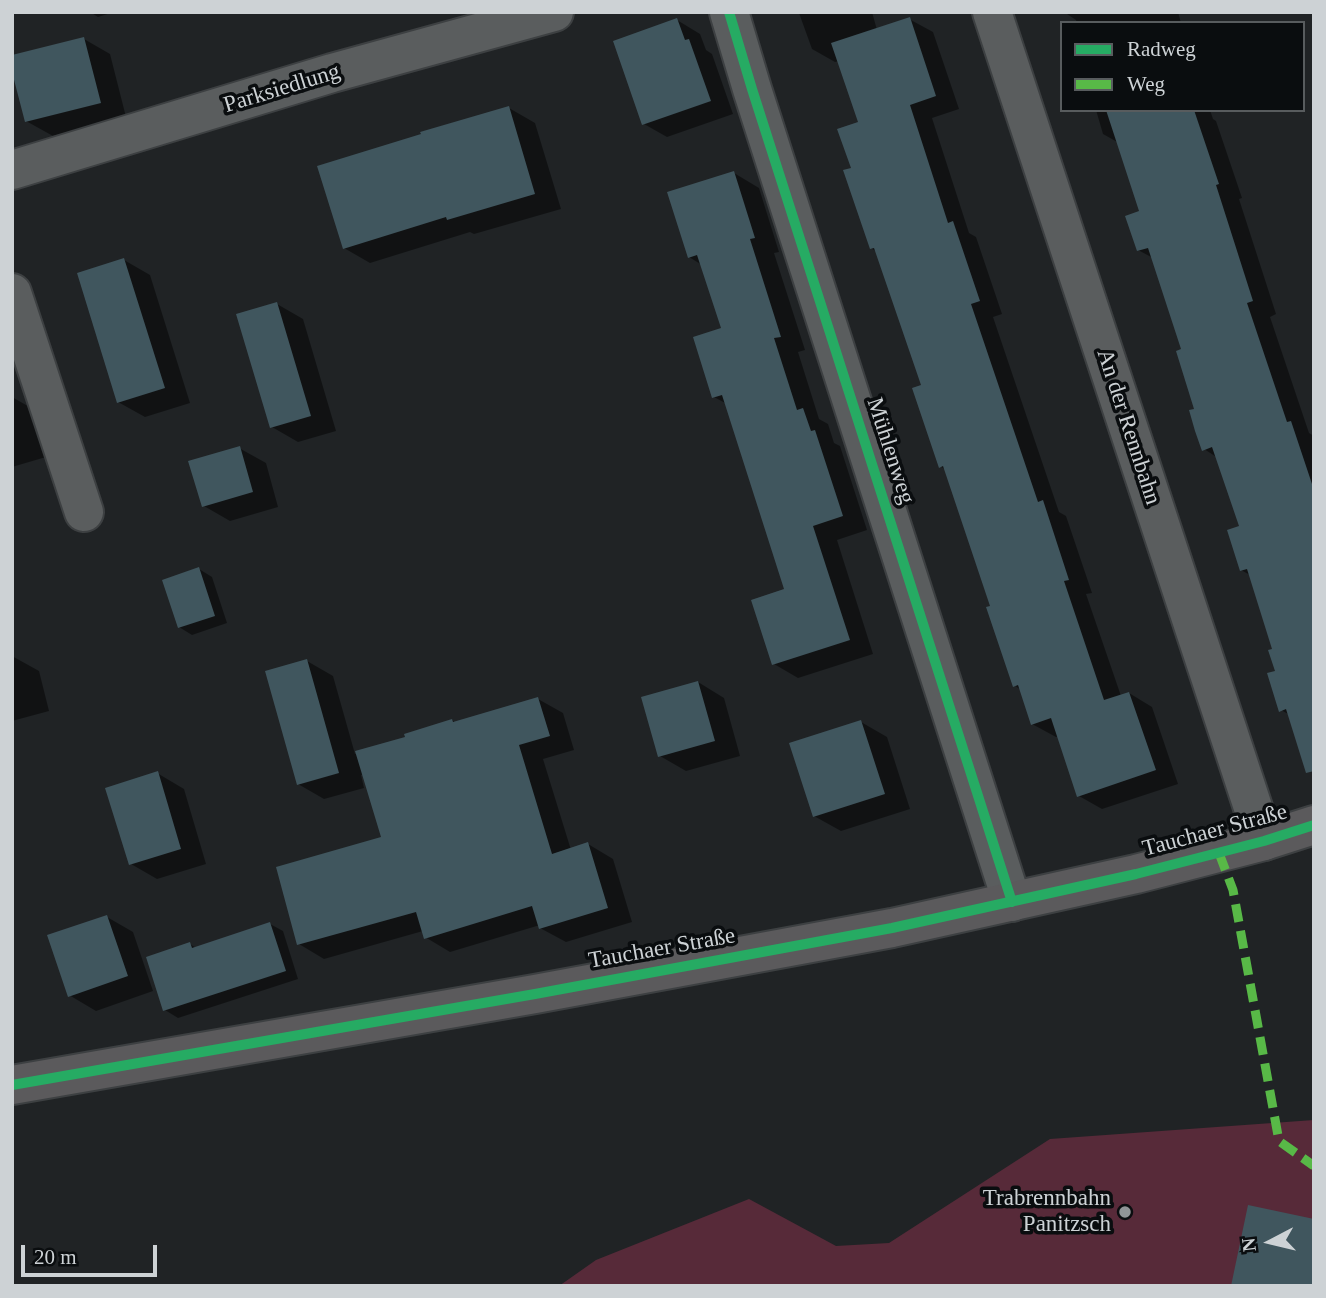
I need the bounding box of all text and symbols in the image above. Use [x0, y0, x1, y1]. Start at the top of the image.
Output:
legend [1060, 21, 1305, 112]
text: Radweg [1127, 37, 1196, 61]
street label: Parksiedlung [221, 58, 343, 120]
text: Weg [1127, 72, 1165, 96]
street label: An der Rennbahn [1090, 346, 1166, 508]
street label: Mühlenweg [860, 394, 920, 508]
street label: Tauchaer Straße [1140, 798, 1290, 864]
street label: Tauchaer Straße [587, 923, 737, 975]
place label: Trabrennbahn Panitzsch [983, 1185, 1111, 1239]
marker: Trabrennbahn Panitzsch [1117, 1204, 1133, 1220]
north arrow [1235, 1207, 1305, 1277]
scale bar [24, 1232, 161, 1276]
text: N [1237, 1237, 1260, 1253]
text: 20 m [34, 1245, 77, 1269]

